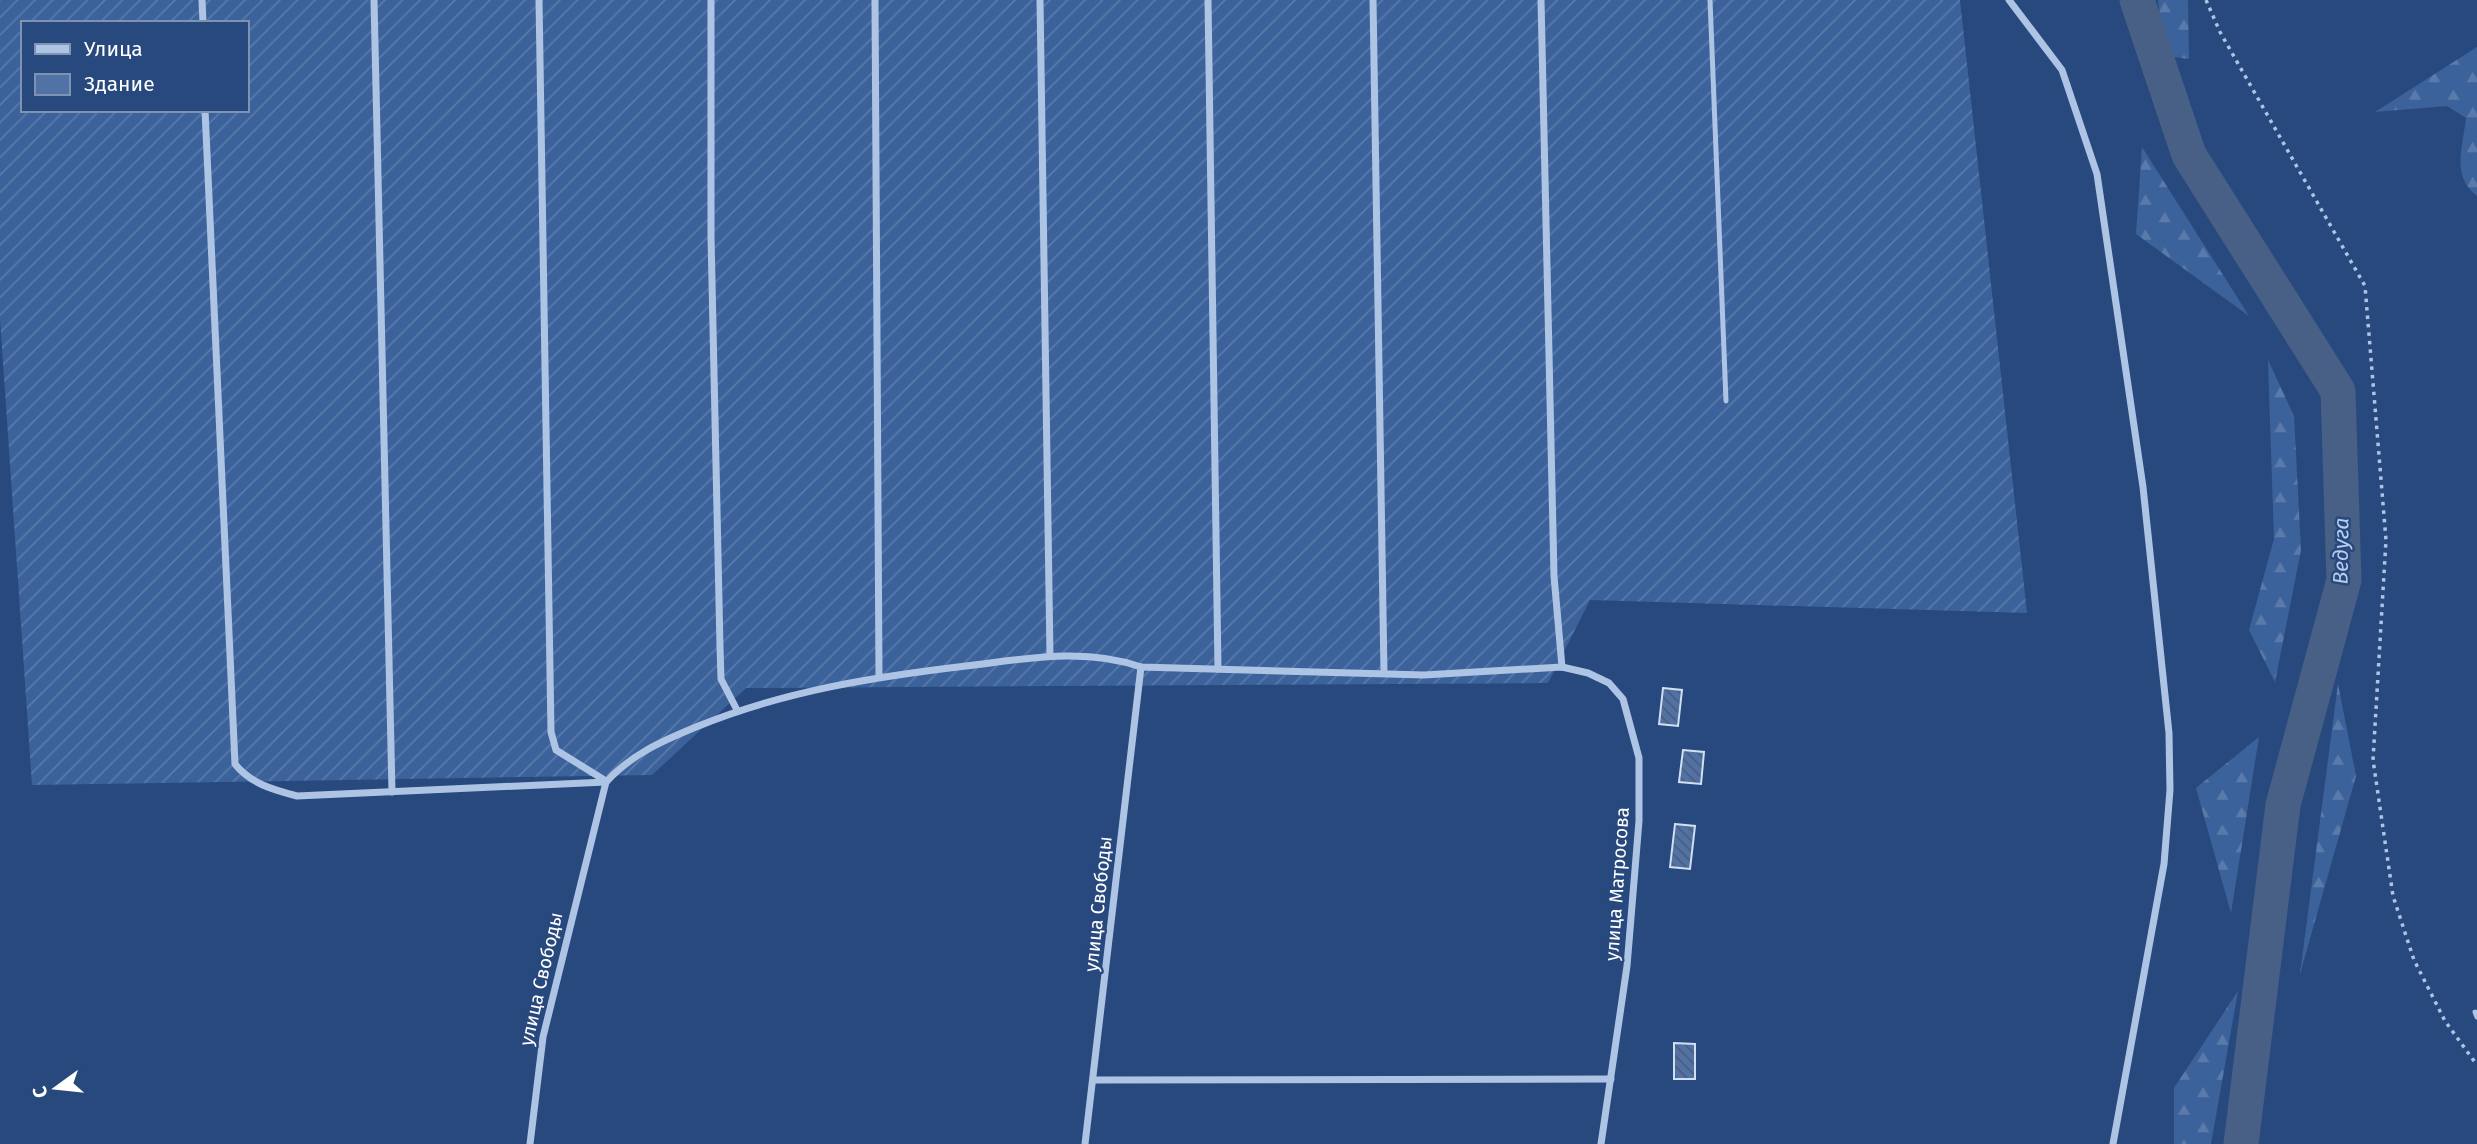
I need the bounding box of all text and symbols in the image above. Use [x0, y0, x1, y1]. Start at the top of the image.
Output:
legend [21, 21, 248, 112]
text: Улица [84, 36, 143, 62]
text: Здание [84, 71, 155, 97]
water label: Ведуга [2327, 517, 2355, 585]
street label: улица Матросова [1600, 806, 1634, 962]
street label: улица Свободы [1079, 835, 1117, 973]
street label: улица Свободы [514, 910, 568, 1048]
north arrow [21, 1053, 91, 1123]
text: С [28, 1084, 53, 1101]

